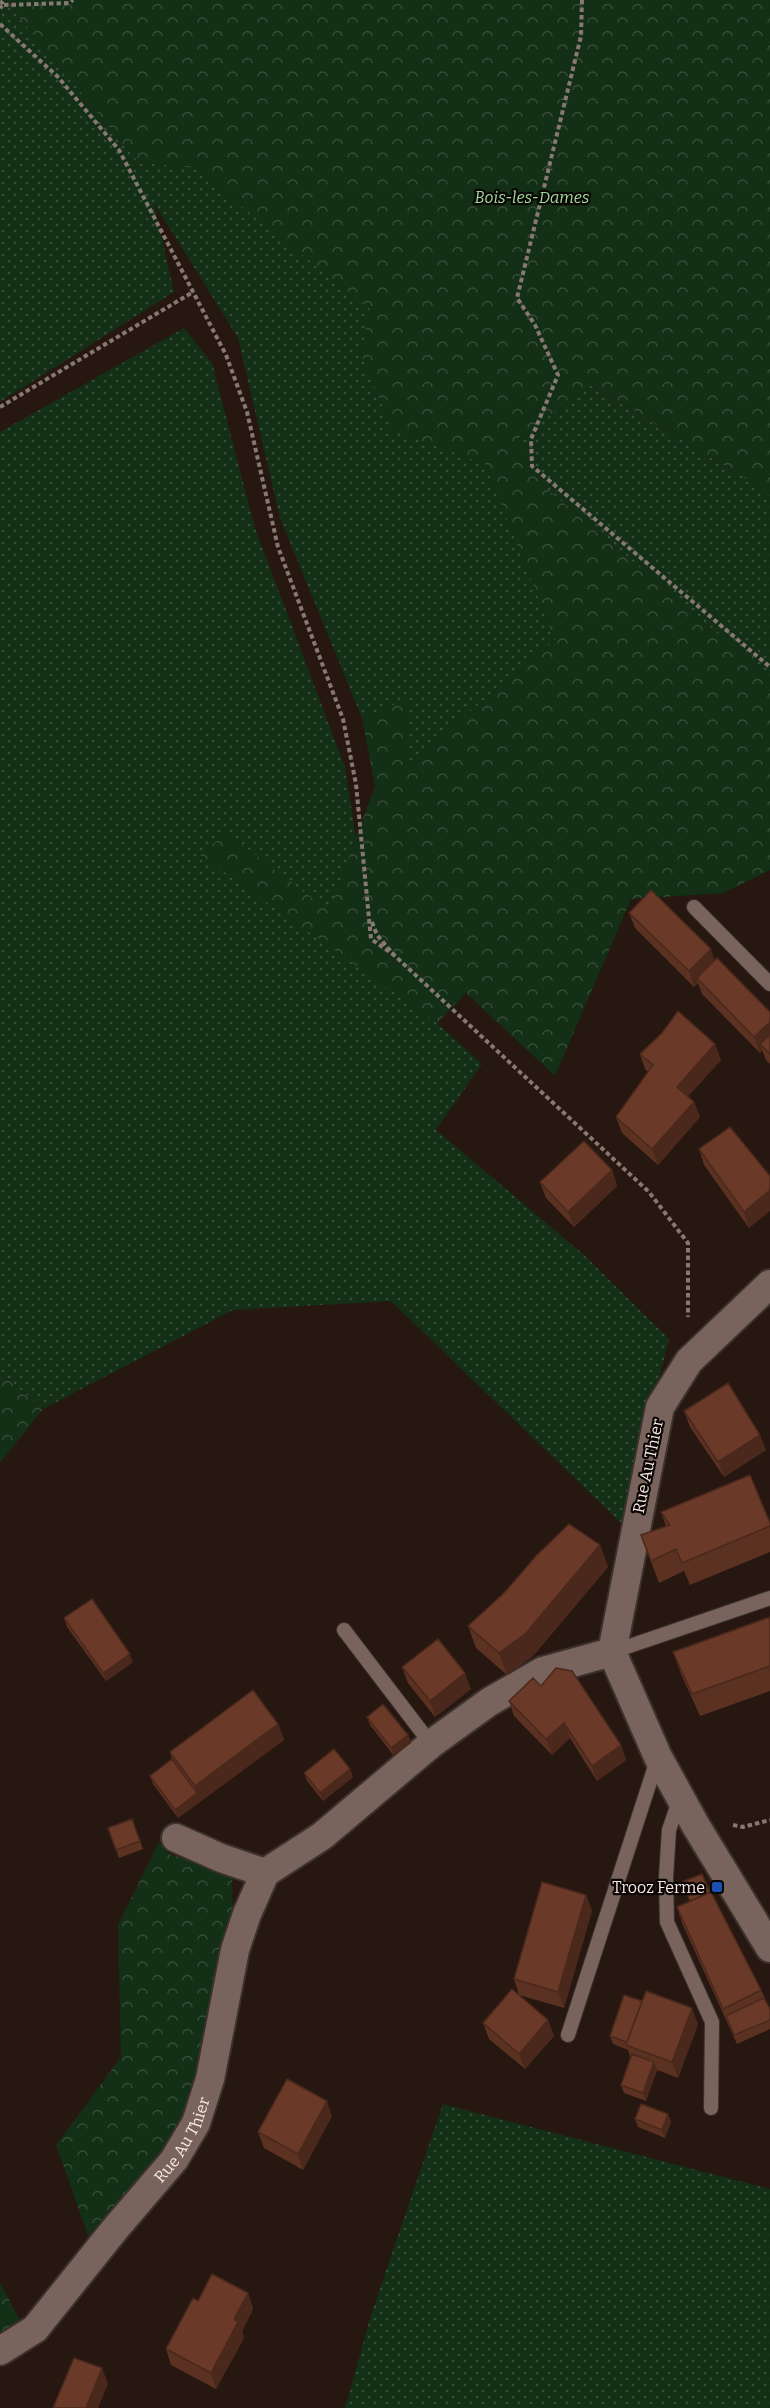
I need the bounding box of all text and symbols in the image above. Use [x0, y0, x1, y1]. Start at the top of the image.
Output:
park label: Bois-les-Dames [475, 188, 590, 207]
street label: Rue Au Thier [629, 1417, 667, 1515]
place label: Trooz Ferme [612, 1878, 705, 1897]
marker: Trooz Ferme [710, 1880, 724, 1894]
street label: Rue Au Thier [150, 2095, 213, 2186]

